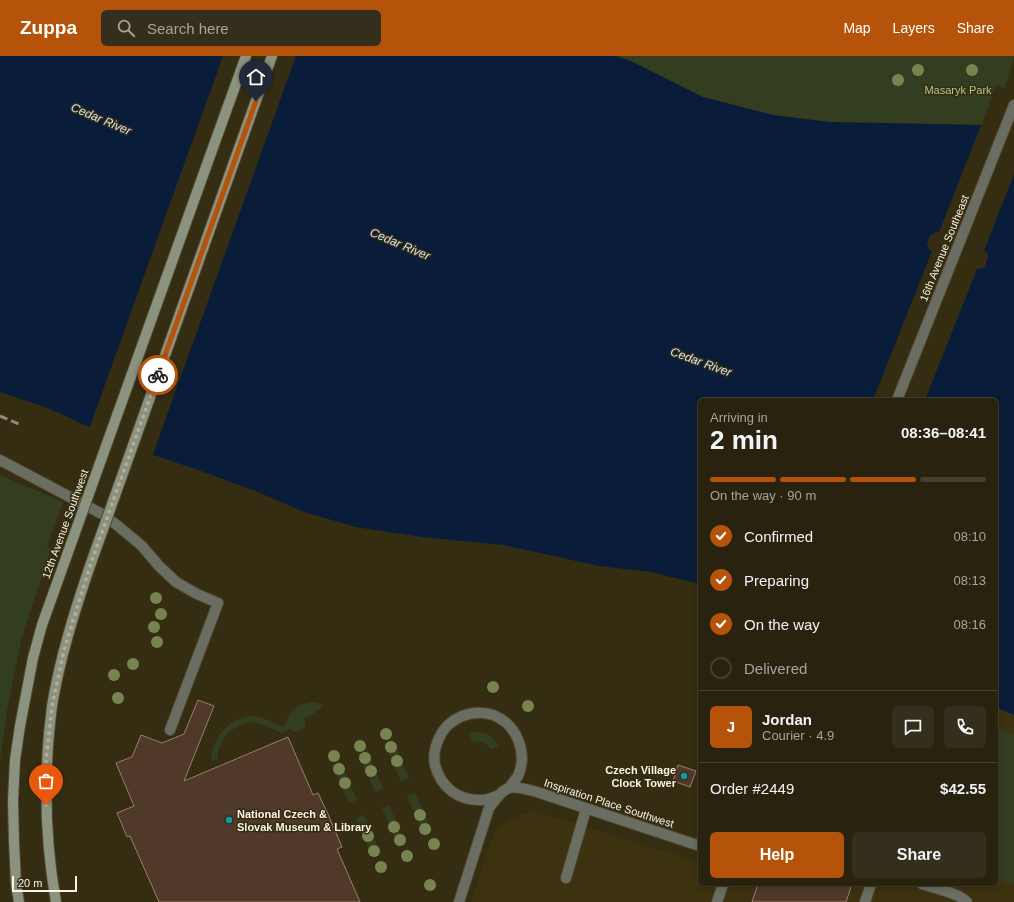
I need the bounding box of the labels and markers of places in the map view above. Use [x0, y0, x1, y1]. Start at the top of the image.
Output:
pin [239, 60, 273, 101]
pin [29, 764, 63, 805]
place label: Czech Village Clock Tower [605, 764, 677, 789]
marker: Czech Village Clock Tower [679, 771, 689, 781]
place label: National Czech & Slovak Museum & Library [237, 808, 372, 833]
marker: National Czech & Slovak Museum & Library [224, 815, 234, 825]

